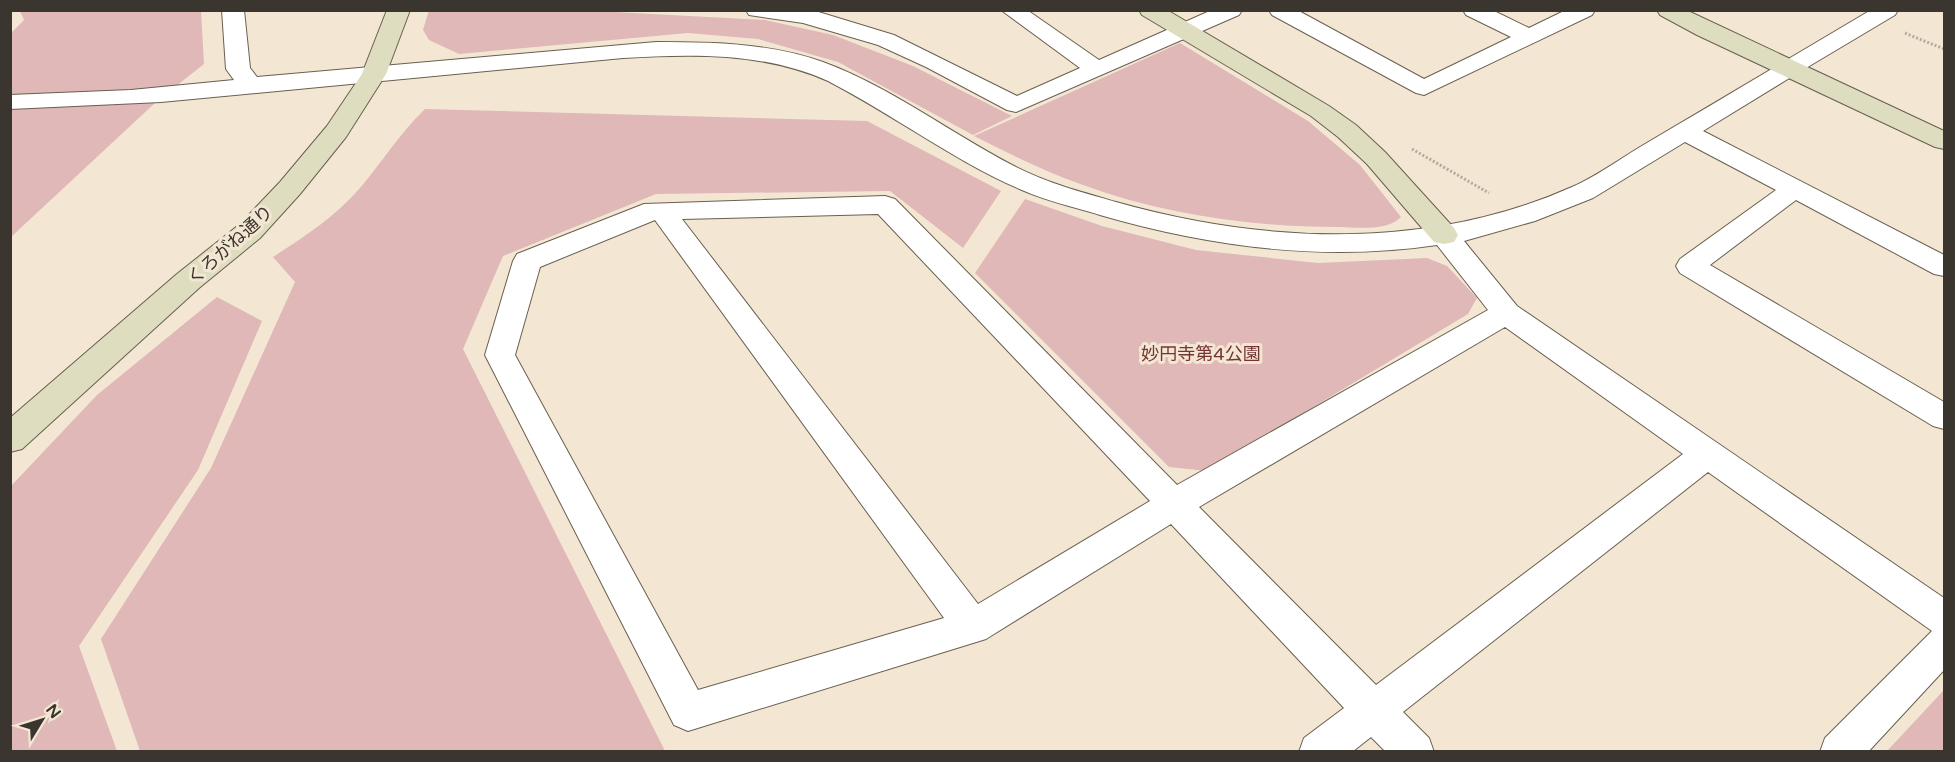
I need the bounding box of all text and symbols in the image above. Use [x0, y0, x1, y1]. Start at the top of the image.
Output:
street label: くろがね通り [183, 201, 277, 289]
park label: 妙円寺第4公園 [1141, 343, 1261, 365]
north arrow [12, 690, 72, 750]
text: N [41, 700, 65, 723]

